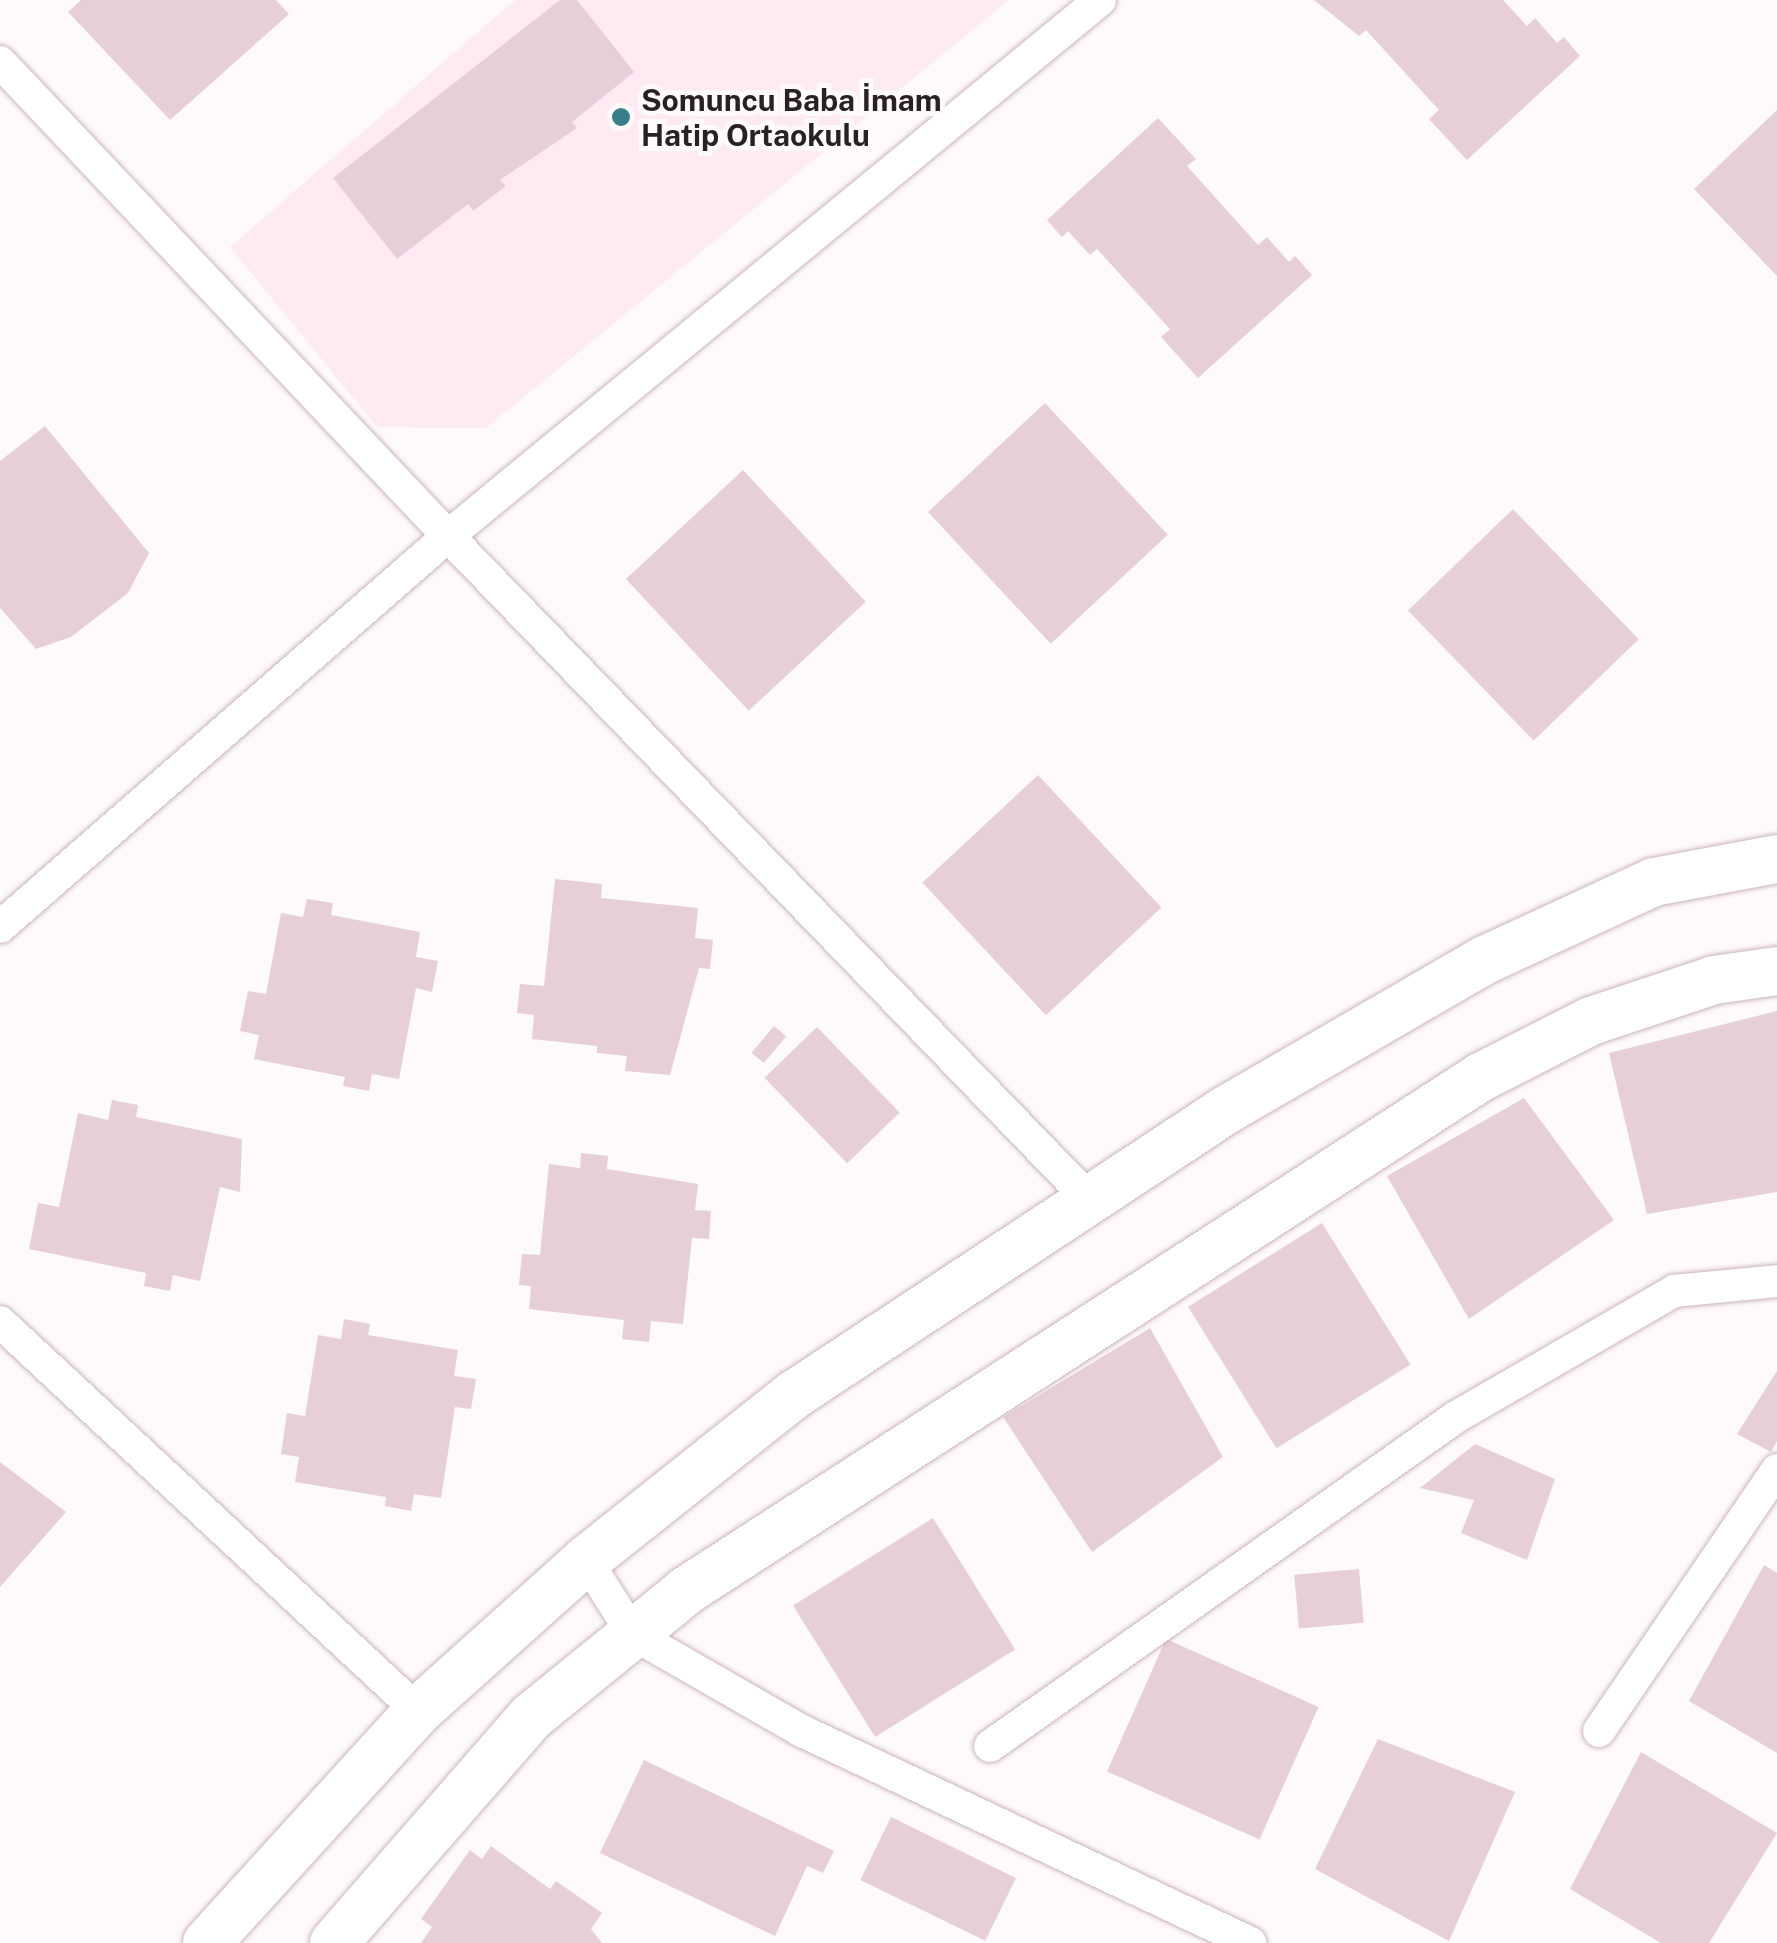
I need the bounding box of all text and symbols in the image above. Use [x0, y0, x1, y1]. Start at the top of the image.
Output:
place label: Somuncu Baba İmam Hatip Ortaokulu [641, 82, 942, 152]
marker: Somuncu Baba İmam Hatip Ortaokulu [610, 106, 632, 128]

